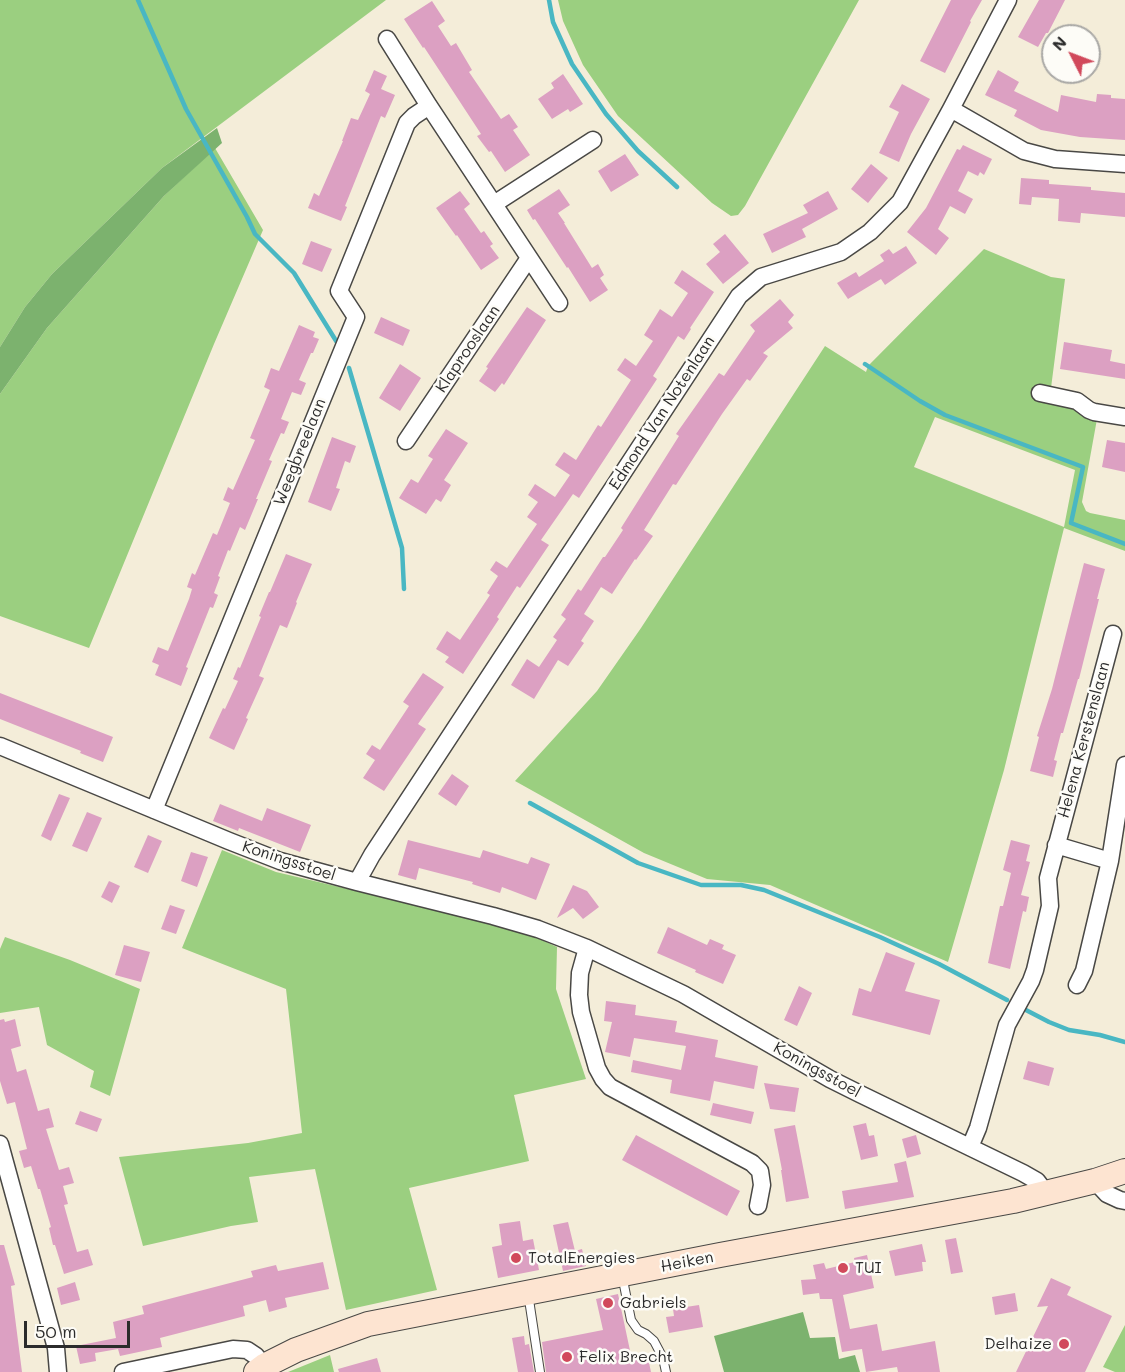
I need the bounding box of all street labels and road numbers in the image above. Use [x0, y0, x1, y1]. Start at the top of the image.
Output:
street label: Klaprooslaan [432, 302, 504, 396]
street label: Edmond Van Notenlaan [605, 332, 719, 494]
street label: Weegbreelaan [270, 396, 330, 508]
street label: Helena Kerstenslaan [1054, 660, 1114, 820]
street label: Koningsstoel [240, 837, 338, 885]
street label: Koningsstoel [770, 1038, 864, 1102]
street label: Heiken [659, 1247, 715, 1277]

